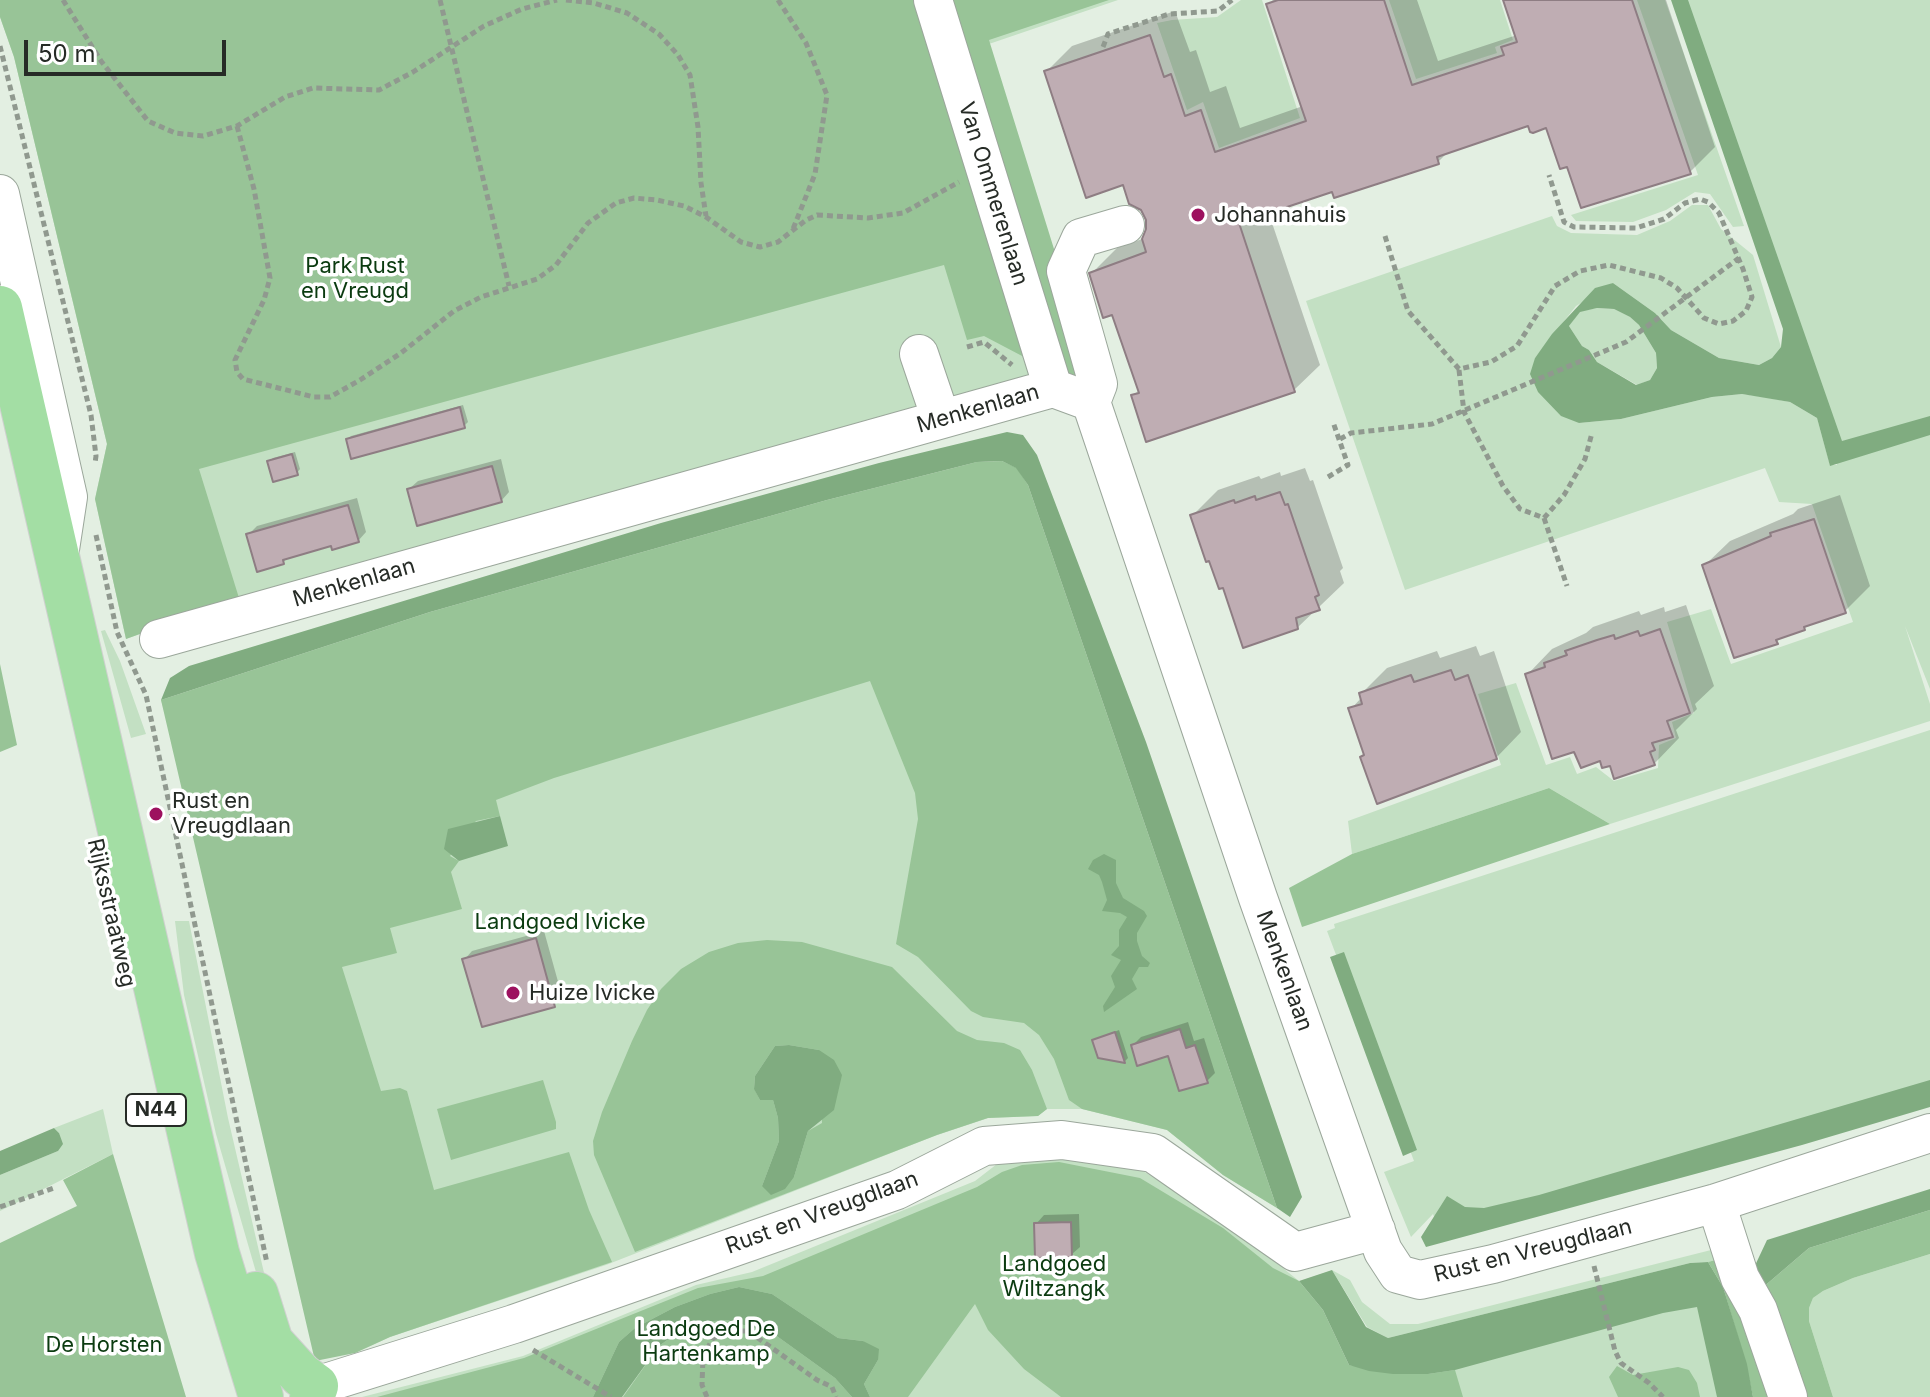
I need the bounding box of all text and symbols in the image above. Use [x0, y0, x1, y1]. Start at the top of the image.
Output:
scale bar [28, 24, 230, 74]
text: 50 m [38, 39, 96, 68]
street label: Van Ommerenlaan [953, 99, 1033, 289]
place label: Johannahuis [1214, 202, 1346, 228]
marker: Johannahuis [1189, 206, 1207, 224]
park label: Park Rust en Vreugd [301, 253, 409, 304]
street label: Menkenlaan [914, 379, 1042, 439]
street label: Menkenlaan [290, 553, 418, 613]
place label: Rust en Vreugdlaan [172, 788, 291, 840]
marker: Rust en Vreugdlaan [147, 805, 165, 823]
street label: Rijksstraatweg [81, 836, 141, 990]
street label: Menkenlaan [1250, 907, 1318, 1035]
park label: Landgoed Ivicke [474, 909, 646, 935]
place label: Huize Ivicke [529, 980, 655, 1006]
marker: Huize Ivicke [504, 984, 522, 1002]
road number: N44 [126, 1094, 186, 1126]
street label: Rust en Vreugdlaan [722, 1166, 922, 1260]
street label: Rust en Vreugdlaan [1431, 1214, 1635, 1288]
park label: Landgoed Wiltzangk [1002, 1251, 1106, 1302]
park label: Landgoed De Hartenkamp [636, 1316, 776, 1368]
park label: De Horsten [45, 1332, 163, 1358]

